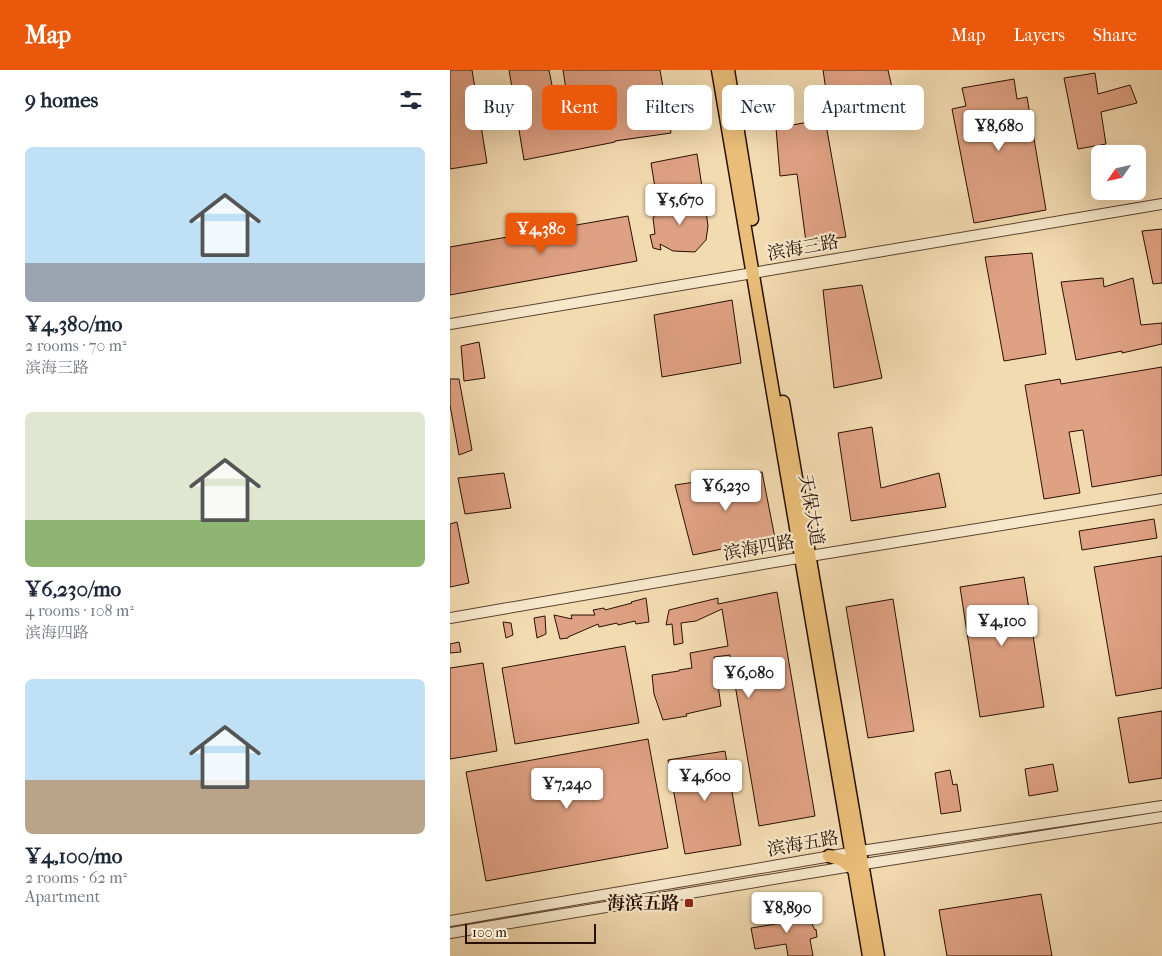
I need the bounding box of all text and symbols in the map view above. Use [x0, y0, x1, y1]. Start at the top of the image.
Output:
text: Map [25, 21, 71, 49]
text: Map [951, 25, 985, 46]
text: Layers [1013, 25, 1065, 46]
text: Share [1093, 25, 1137, 46]
chip: Buy [465, 85, 532, 130]
chip: Rent [542, 85, 617, 130]
chip: Filters [627, 85, 712, 130]
chip: New [722, 85, 794, 130]
chip: Apartment [804, 85, 924, 130]
icon: filters [397, 86, 425, 114]
text: 9 homes [25, 88, 98, 112]
pin: ¥8,680 [958, 109, 1040, 152]
text: ¥8,680 [974, 116, 1024, 135]
north arrow [1091, 145, 1146, 200]
map controls [1091, 145, 1146, 200]
icon: home [180, 180, 270, 270]
pin: ¥5,670 [639, 184, 721, 226]
text: ¥5,670 [656, 190, 704, 209]
pin: ¥4,380 [500, 212, 582, 255]
text: ¥4,380 [517, 219, 565, 238]
street label: 滨海三路 [766, 231, 840, 265]
text: ¥4,380/mo [25, 312, 122, 336]
text: 2 rooms · 70 m² [25, 336, 127, 355]
text: 滨海三路 [25, 358, 89, 377]
icon: home [180, 445, 270, 535]
pin: ¥6,230 [685, 470, 767, 512]
street label: 天保大道 [794, 473, 828, 547]
text: ¥6,230 [702, 476, 750, 495]
street label: 滨海四路 [722, 531, 796, 565]
text: ¥6,230/mo [25, 577, 121, 601]
text: 4 rooms · 108 m² [25, 601, 134, 620]
pin: ¥4,100 [961, 604, 1043, 647]
text: ¥4,100 [978, 611, 1026, 630]
text: 滨海四路 [25, 623, 89, 642]
pin: ¥6,080 [708, 656, 790, 699]
text: ¥6,080 [724, 663, 774, 682]
icon: home [180, 712, 270, 802]
pin: ¥4,600 [664, 760, 746, 802]
text: ¥4,600 [679, 766, 731, 785]
pin: ¥7,240 [526, 768, 608, 810]
text: ¥7,240 [542, 774, 592, 793]
street label: 滨海五路 [766, 827, 840, 861]
text: ¥4,100/mo [25, 844, 122, 868]
text: 2 rooms · 62 m² [25, 868, 127, 887]
text: Apartment [25, 887, 100, 906]
pin: ¥8,890 [746, 892, 828, 934]
place label: 海滨五路 [607, 893, 679, 914]
marker: 海滨五路 [683, 897, 695, 909]
text: ¥8,890 [762, 898, 812, 917]
scale bar [465, 921, 596, 944]
text: 100 m [472, 924, 507, 941]

